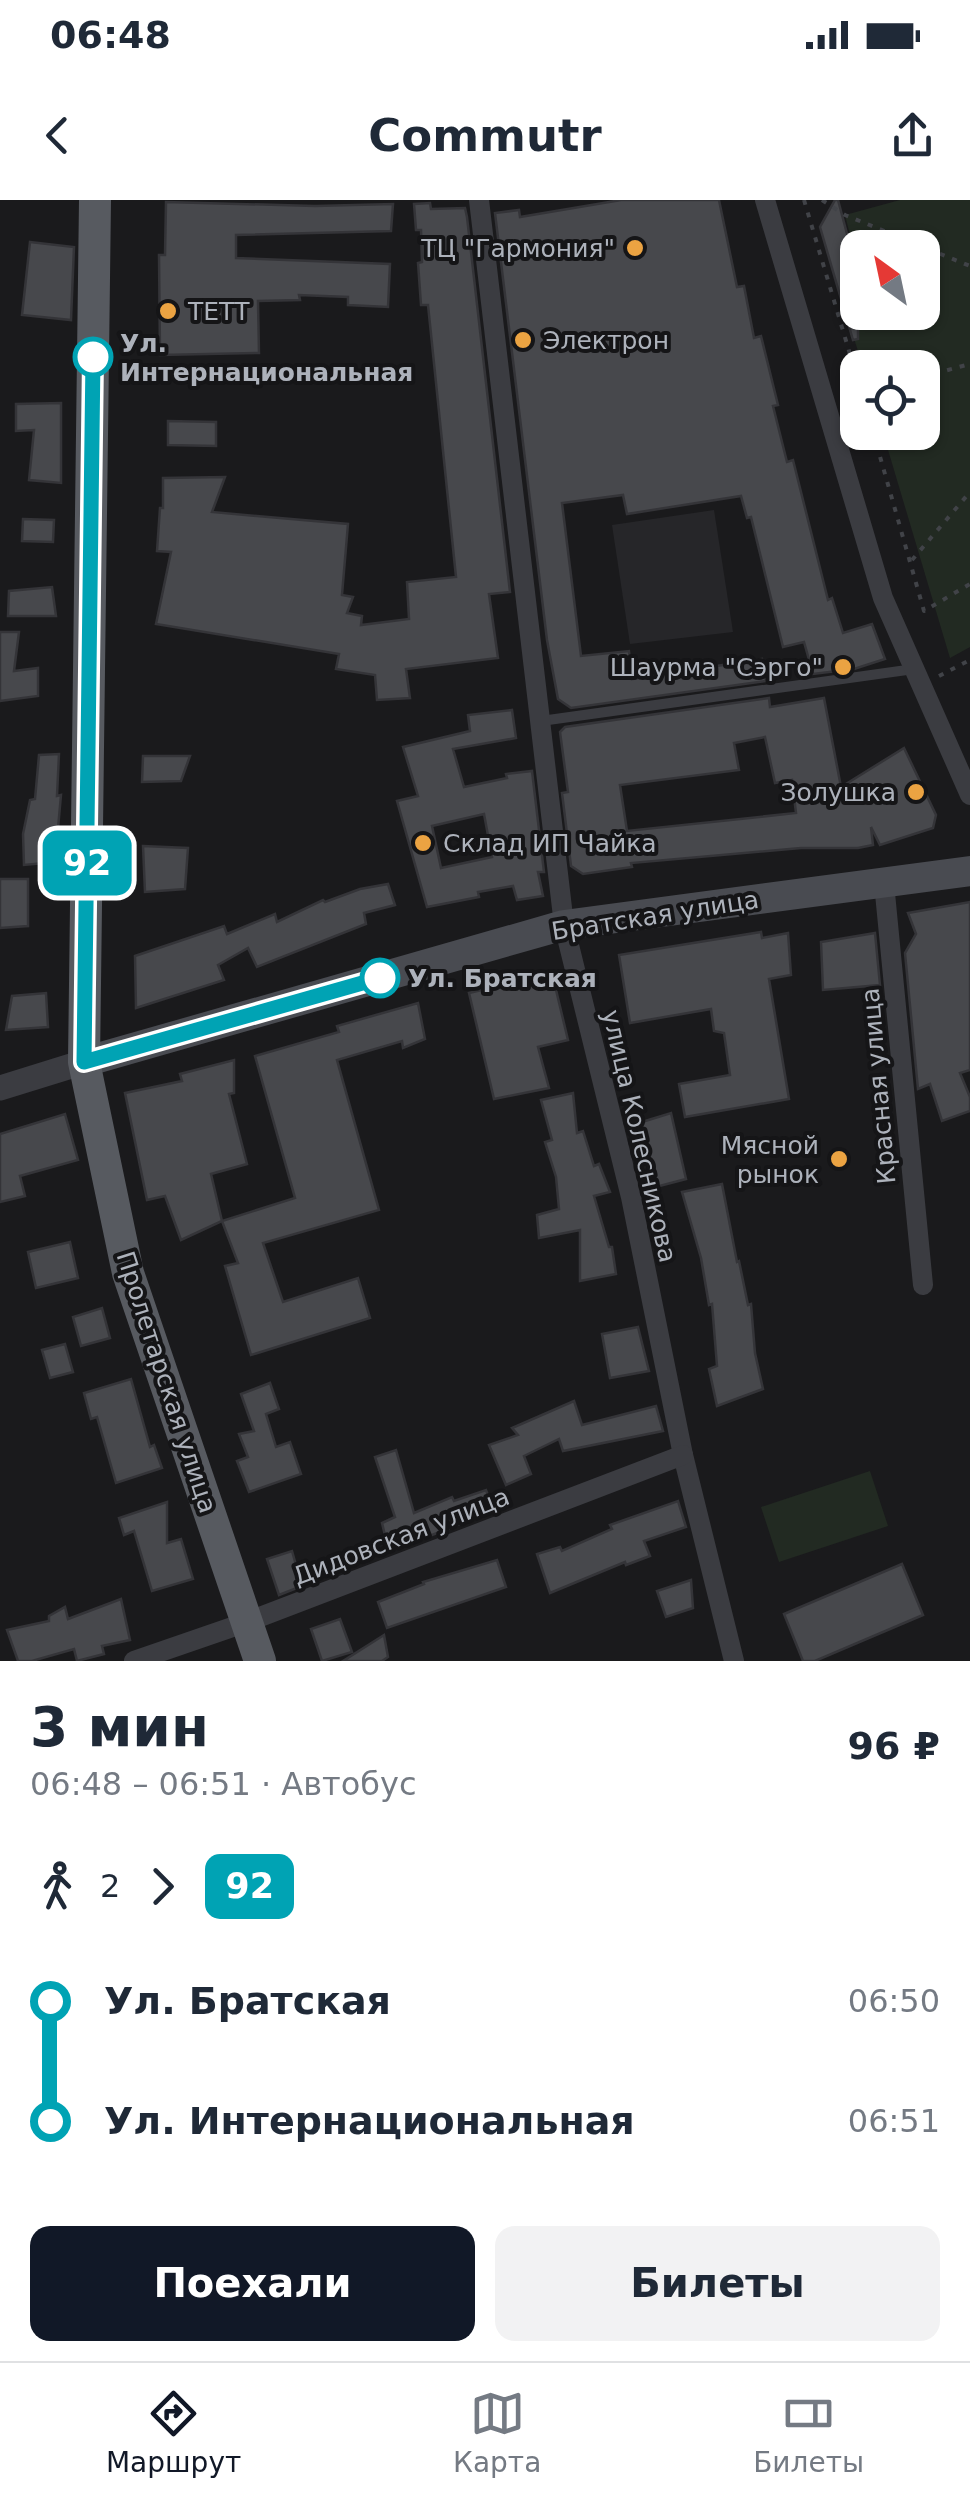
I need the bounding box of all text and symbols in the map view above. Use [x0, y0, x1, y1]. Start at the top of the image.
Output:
text: 06:48 [50, 13, 171, 57]
icon: back [30, 108, 85, 163]
icon: share [885, 108, 940, 163]
text: Commutr [368, 109, 602, 162]
north arrow [840, 230, 940, 330]
map controls [840, 230, 940, 450]
place label: ТЦ "Гармония" [420, 234, 615, 263]
marker: ТЦ "Гармония" [624, 237, 646, 259]
place label: ТЕТТ [187, 297, 250, 326]
marker: ТЕТТ [157, 300, 179, 322]
place label: Электрон [543, 326, 669, 355]
place label: Ул. Интернациональная [120, 329, 413, 387]
marker: Электрон [512, 329, 534, 351]
marker: Ул. Интернациональная [74, 338, 112, 376]
button: locate [840, 350, 940, 450]
place label: Шаурма "Сэрго" [610, 653, 823, 682]
marker: Шаурма "Сэрго" [832, 656, 854, 678]
place label: Золушка [781, 778, 896, 807]
marker: Золушка [905, 781, 927, 803]
place label: Склад ИП Чайка [443, 829, 657, 858]
line badge: 92 [42, 830, 132, 896]
marker: Склад ИП Чайка [412, 832, 434, 854]
text: 92 [63, 843, 111, 883]
street label: Братская улица [549, 885, 761, 946]
marker: Ул. Братская [361, 959, 399, 997]
place label: Ул. Братская [408, 964, 597, 993]
street label: Красная улица [855, 987, 902, 1185]
street label: улица Колесникова [596, 1007, 683, 1265]
place label: Мясной рынок [721, 1131, 819, 1189]
marker: Мясной рынок [828, 1148, 850, 1170]
street label: Пролетарская улица [110, 1248, 223, 1517]
street label: Дидовская улица [289, 1482, 514, 1591]
text: 3 мин [30, 1695, 209, 1759]
text: 96 ₽ [847, 1724, 940, 1768]
text: 06:48 – 06:51 · Автобус [30, 1765, 417, 1803]
icon: walk [30, 1859, 85, 1914]
icon: forward [135, 1859, 190, 1914]
text: 92 [225, 1866, 274, 1906]
text: 2 [100, 1867, 120, 1905]
text: Ул. Братская [104, 1979, 391, 2023]
text: 06:50 [848, 1982, 940, 2020]
text: Ул. Интернациональная [104, 2099, 635, 2143]
text: 06:51 [848, 2102, 940, 2140]
button: Поехали [30, 2226, 475, 2341]
button: Билеты [495, 2226, 940, 2341]
tab: Маршрут [106, 2386, 241, 2479]
tab: Карта [453, 2386, 541, 2479]
tab: Билеты [753, 2386, 864, 2479]

